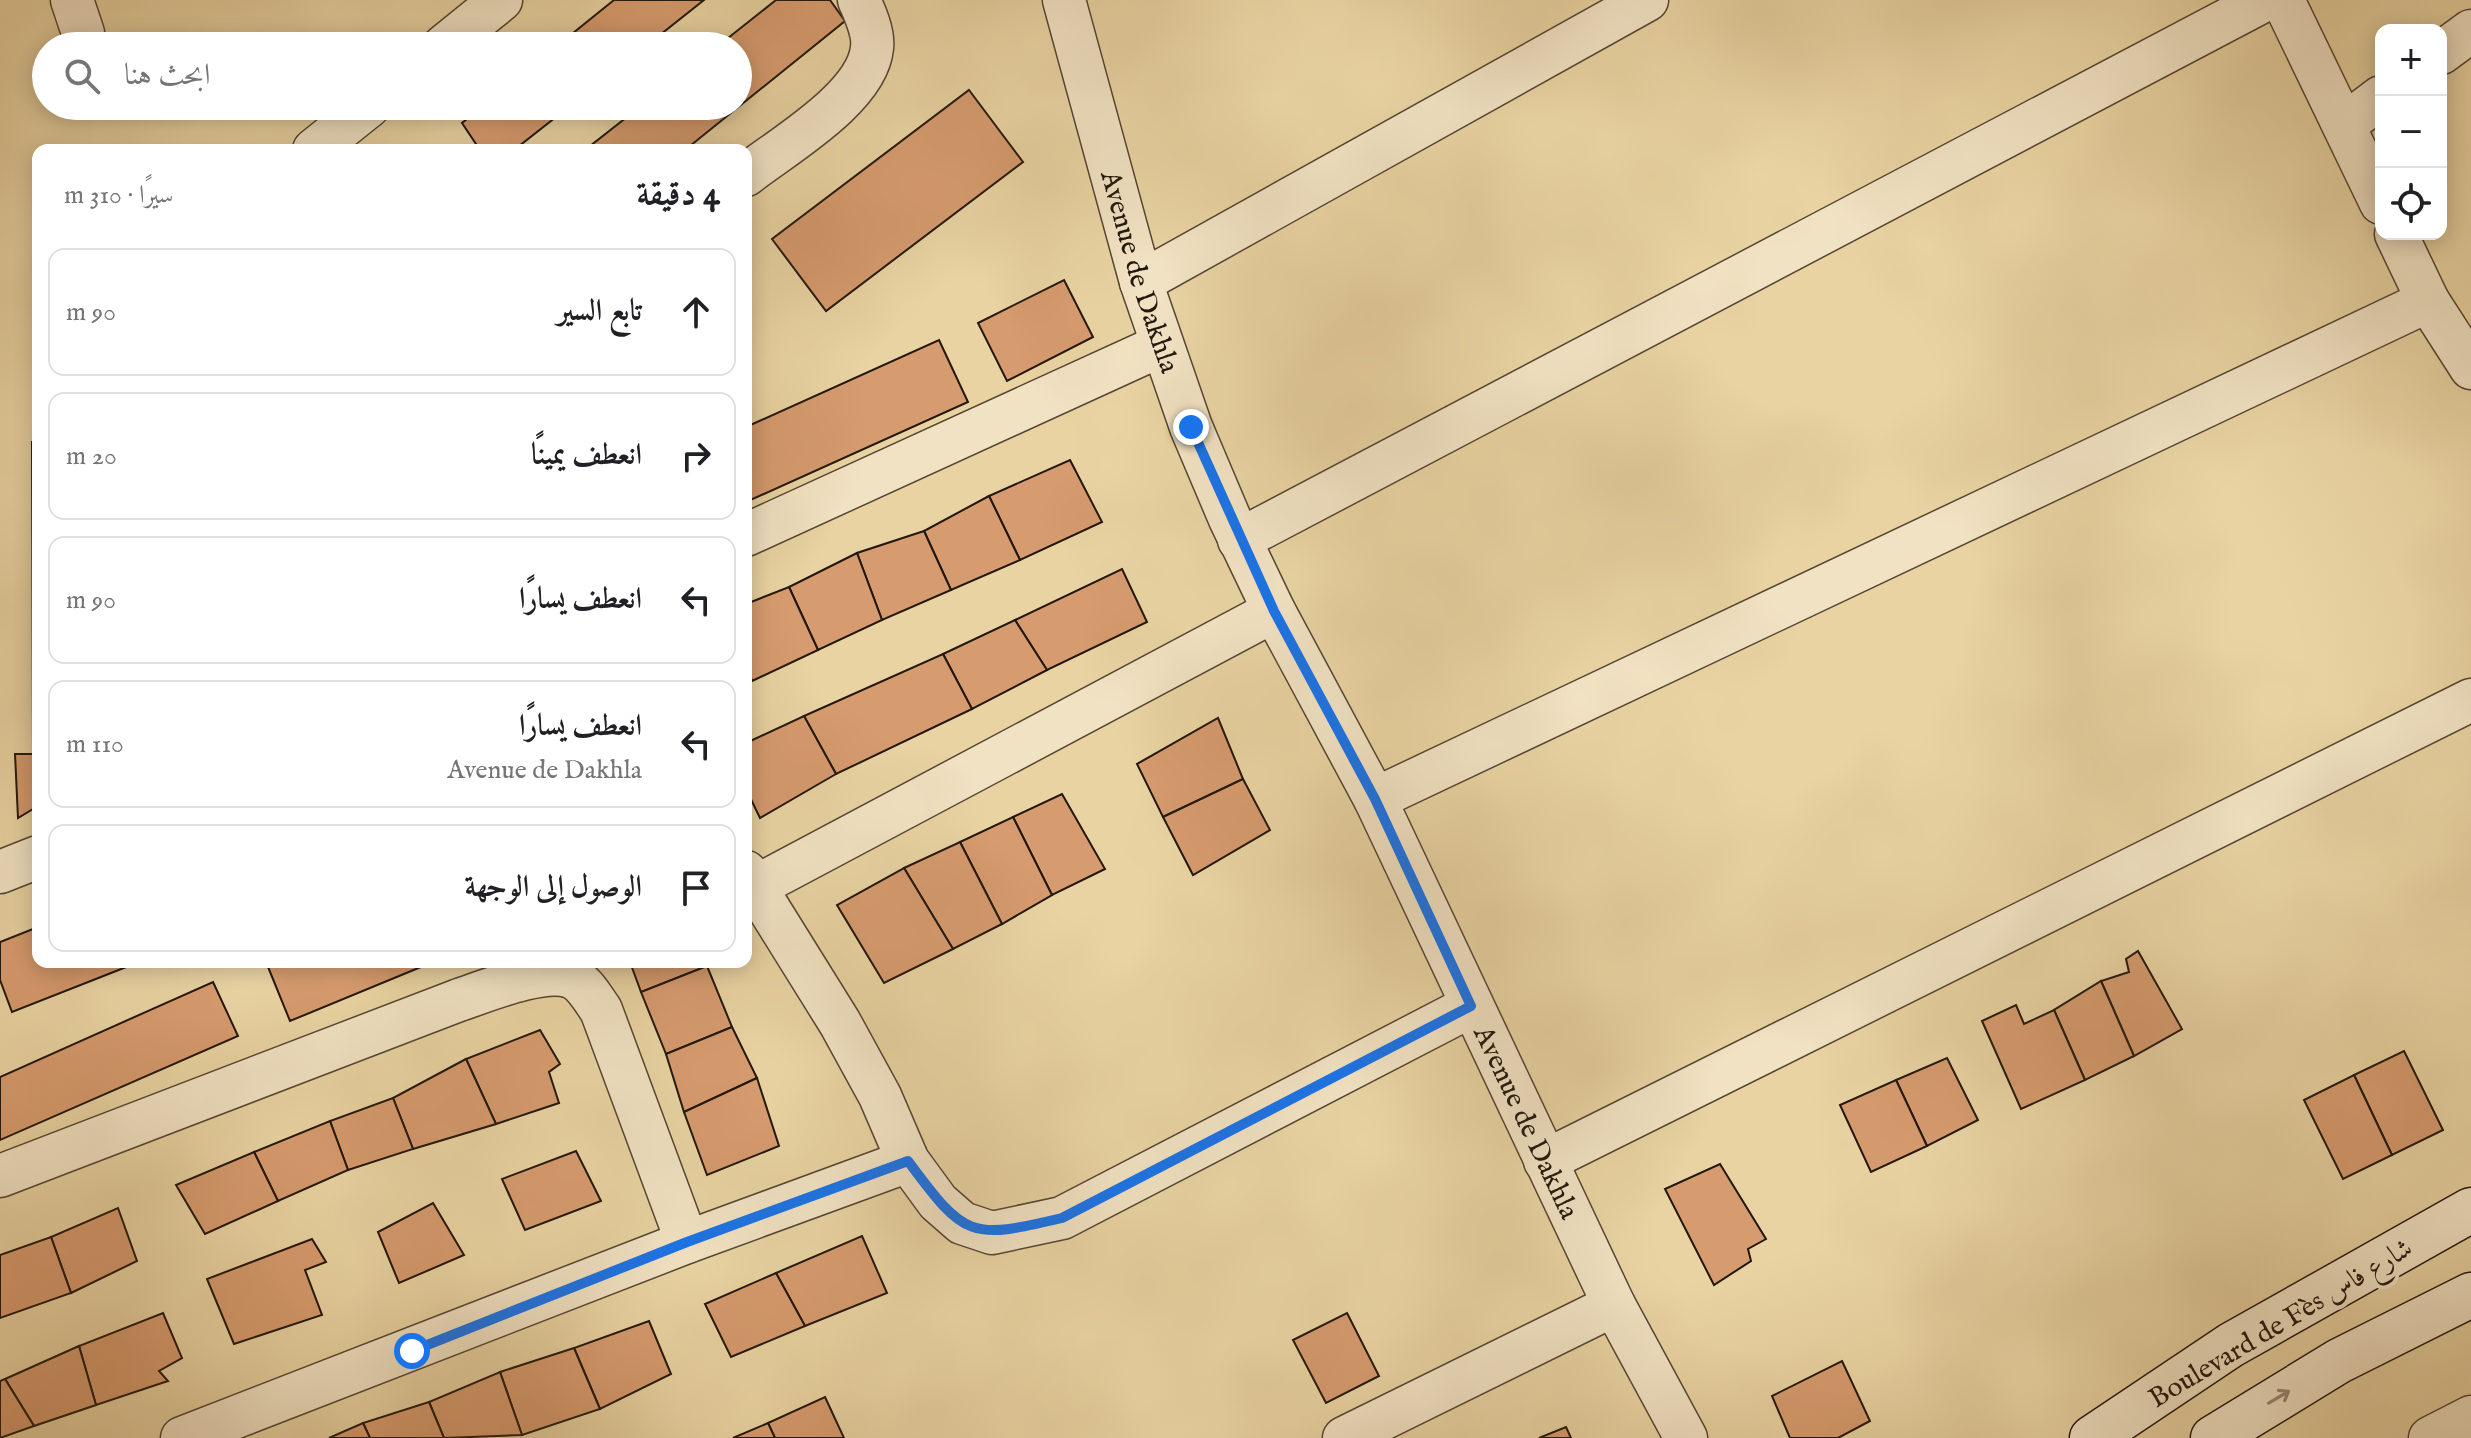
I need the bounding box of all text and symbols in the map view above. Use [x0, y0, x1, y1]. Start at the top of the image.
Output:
map controls [2375, 24, 2447, 240]
button: + [2375, 24, 2447, 96]
search box [32, 32, 752, 120]
icon: search [60, 54, 104, 98]
text: ابحث هنا [124, 57, 211, 95]
button: − [2375, 96, 2447, 168]
street label: Avenue de Dakhla [1091, 166, 1186, 379]
button: locate [2375, 168, 2447, 240]
text: 4 دقيقة [637, 173, 720, 216]
text: سيرًا · 310 m [64, 179, 174, 212]
icon: ahead [674, 290, 718, 334]
text: تابع السير [557, 293, 642, 331]
text: 90 m [66, 296, 116, 329]
route end [1173, 409, 1209, 445]
icon: right [674, 434, 718, 478]
text: انعطف يمينًا [531, 437, 642, 475]
text: 20 m [66, 440, 117, 473]
icon: left [674, 578, 718, 622]
text: انعطف يسارًا [519, 581, 642, 619]
text: 90 m [66, 584, 116, 617]
text: انعطف يسارًا [519, 708, 642, 746]
icon: left [674, 722, 718, 766]
text: 110 m [66, 728, 124, 761]
text: Avenue de Dakhla [447, 754, 642, 787]
icon: arrive [674, 866, 718, 910]
text: الوصول إلى الوجهة [465, 869, 642, 907]
street label: Avenue de Dakhla [1464, 1020, 1586, 1226]
street label: Boulevard de Fès شارع فاس [2143, 1231, 2422, 1420]
route start [394, 1333, 430, 1369]
one-way arrow [2267, 1389, 2290, 1405]

